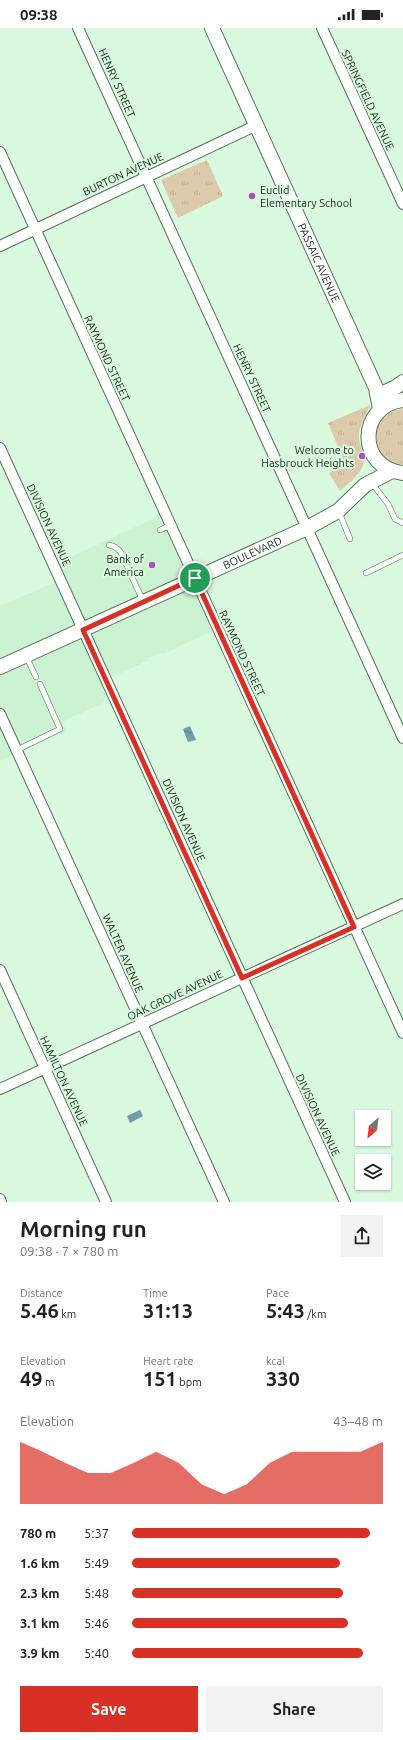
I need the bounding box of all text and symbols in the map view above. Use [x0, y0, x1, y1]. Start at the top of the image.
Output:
text: 09:38 [20, 6, 58, 23]
street label: HENRY STREET [96, 47, 138, 119]
street label: SPRINGFIELD AVENUE [340, 48, 396, 152]
street label: BURTON AVENUE [81, 150, 165, 198]
place label: Euclid Elementary School [260, 184, 352, 209]
marker: Euclid Elementary School [247, 191, 257, 201]
street label: PASSAIC AVENUE [296, 221, 342, 304]
street label: RAYMOND STREET [82, 313, 132, 403]
street label: HENRY STREET [231, 342, 273, 414]
place label: Welcome to Hasbrouck Heights [261, 444, 354, 469]
marker: Welcome to Hasbrouck Heights [357, 451, 367, 461]
street label: DIVISION AVENUE [25, 482, 73, 568]
street label: BOULEVARD [221, 534, 284, 571]
place label: Bank of America [104, 553, 145, 578]
marker: Bank of America [147, 560, 157, 570]
pin [178, 561, 212, 595]
icon: arrive [184, 567, 206, 589]
street label: RAYMOND STREET [217, 608, 267, 698]
street label: DIVISION AVENUE [160, 777, 208, 863]
street label: WALTER AVENUE [100, 912, 146, 994]
street label: OAK GROVE AVENUE [125, 968, 225, 1022]
street label: HAMILTON AVENUE [38, 1034, 90, 1128]
street label: DIVISION AVENUE [294, 1072, 342, 1158]
north arrow [355, 1110, 391, 1146]
map controls [355, 1110, 391, 1190]
button: layers [355, 1154, 391, 1190]
button: share [341, 1215, 383, 1257]
text: Morning run [20, 1216, 147, 1241]
text: 09:38 · 7 × 780 m [20, 1244, 119, 1258]
text: Distance [20, 1287, 63, 1299]
text: Time [143, 1287, 168, 1299]
text: Pace [266, 1287, 289, 1299]
text: 5.46 [20, 1299, 59, 1322]
text: 31:13 [143, 1299, 193, 1322]
text: 5:43 [266, 1299, 305, 1322]
text: km [59, 1308, 76, 1320]
text: /km [305, 1308, 326, 1320]
text: Elevation [20, 1355, 66, 1367]
text: Heart rate [143, 1355, 194, 1367]
text: kcal [266, 1355, 285, 1367]
text: 49 [20, 1367, 43, 1390]
text: 151 [143, 1367, 177, 1390]
text: 330 [266, 1367, 300, 1390]
text: m [43, 1376, 55, 1388]
text: bpm [177, 1376, 202, 1388]
text: Elevation [20, 1414, 74, 1428]
text: 43–48 m [333, 1414, 383, 1428]
text: 780 m [20, 1526, 56, 1540]
text: 5:37 [84, 1526, 109, 1540]
text: 1.6 km [20, 1556, 59, 1570]
text: 5:49 [84, 1556, 109, 1570]
text: 2.3 km [20, 1586, 59, 1600]
text: 5:48 [84, 1586, 109, 1600]
text: 3.1 km [20, 1616, 59, 1630]
text: 5:46 [84, 1616, 109, 1630]
text: 3.9 km [20, 1646, 59, 1660]
text: 5:40 [84, 1646, 109, 1660]
button: Save [20, 1686, 198, 1732]
button: Share [206, 1686, 383, 1732]

